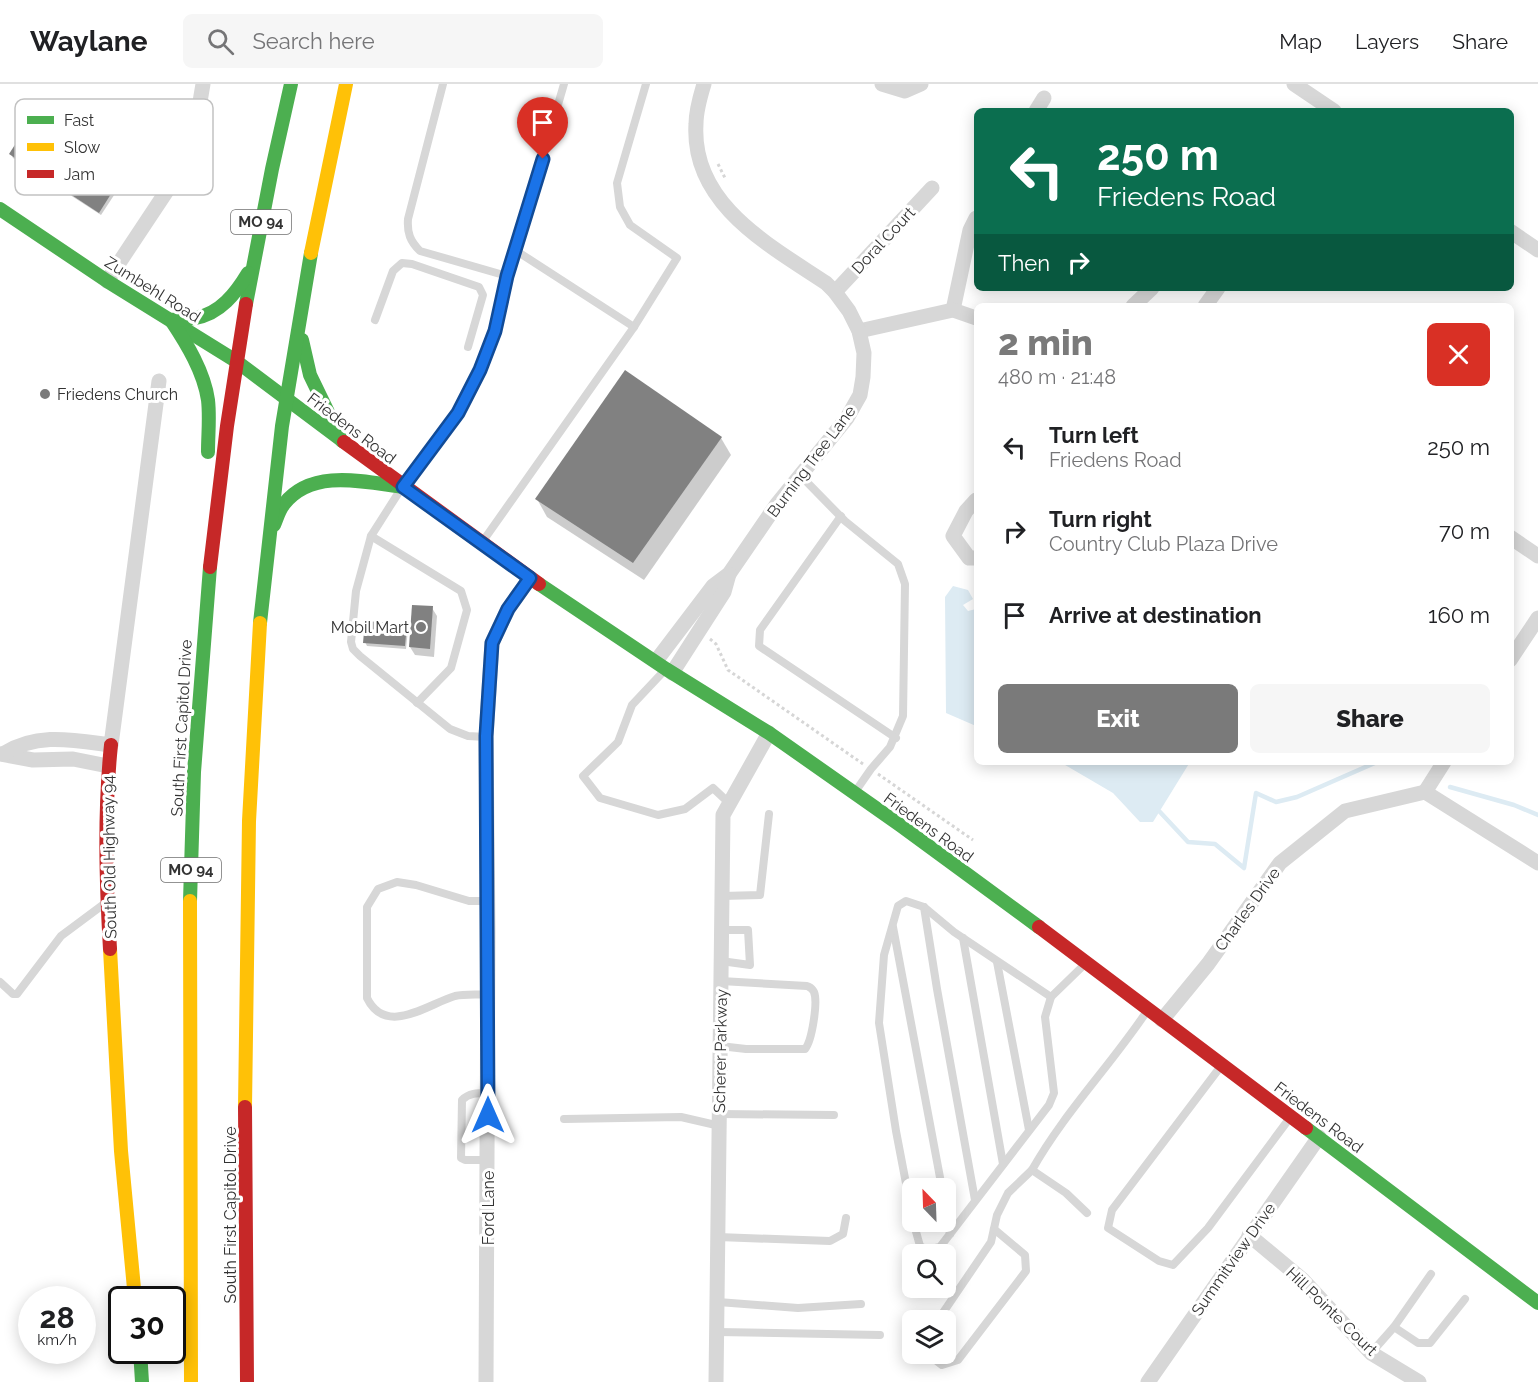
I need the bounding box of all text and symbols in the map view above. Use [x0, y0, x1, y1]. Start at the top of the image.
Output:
search box [183, 14, 603, 68]
text: Waylane [30, 25, 147, 58]
icon: search [204, 25, 237, 58]
text: Search here [252, 28, 375, 54]
text: Map [1279, 29, 1322, 54]
text: Layers [1355, 29, 1419, 54]
text: Share [1452, 29, 1508, 54]
pin [517, 97, 568, 159]
legend [15, 99, 213, 195]
icon: arrive [526, 106, 559, 139]
text: Fast [64, 111, 95, 130]
text: 250 m [1097, 131, 1219, 180]
icon: left [998, 132, 1076, 210]
text: Slow [64, 138, 100, 157]
text: Jam [64, 165, 95, 184]
text: Friedens Road [1097, 181, 1276, 212]
street label: Doral Court [848, 203, 919, 278]
road number: MO 94 [231, 210, 291, 234]
icon: right [1062, 246, 1095, 279]
text: Then [998, 250, 1050, 276]
street label: Zumbehl Road [101, 252, 204, 326]
text: 2 min [998, 321, 1093, 363]
button: close [1427, 323, 1490, 386]
text: 480 m · 21:48 [998, 365, 1116, 389]
place label: Friedens Church [57, 385, 178, 404]
marker: Friedens Church [38, 387, 52, 401]
street label: Friedens Road [304, 389, 400, 468]
street label: Burning Tree Lane [763, 402, 860, 521]
text: Turn left [1049, 422, 1139, 448]
icon: left [998, 431, 1031, 464]
text: 250 m [1427, 434, 1490, 460]
text: Friedens Road [1049, 448, 1182, 472]
text: Turn right [1049, 506, 1152, 532]
icon: right [998, 515, 1031, 548]
text: 70 m [1439, 518, 1490, 544]
text: Country Club Plaza Drive [1049, 532, 1278, 556]
icon: arrive [998, 599, 1031, 632]
text: Arrive at destination [1049, 602, 1262, 628]
text: 160 m [1428, 602, 1490, 628]
place label: Mobil Mart [331, 618, 410, 637]
marker: Mobil Mart [414, 620, 428, 634]
street label: South First Capitol Drive [167, 639, 196, 817]
button: Exit [998, 684, 1238, 753]
button: Share [1250, 684, 1490, 753]
street label: South Old Highway 94 [99, 775, 120, 939]
street label: Friedens Road [880, 789, 977, 866]
road number: MO 94 [161, 858, 221, 882]
street label: Charles Drive [1211, 864, 1284, 955]
street label: Scherer Parkway [710, 989, 731, 1113]
street label: Friedens Road [1271, 1078, 1367, 1157]
position arrow [456, 1083, 520, 1147]
street label: South First Capitol Drive [221, 1126, 240, 1304]
street label: Ford Lane [479, 1171, 498, 1245]
north arrow [902, 1178, 956, 1232]
map controls [902, 1178, 956, 1364]
street label: Summitview Drive [1187, 1199, 1279, 1319]
button: search [902, 1244, 956, 1298]
street label: Hill Pointe Court [1282, 1263, 1382, 1360]
speed limit sign: 30 [108, 1286, 186, 1364]
text: 28 [39, 1300, 75, 1335]
button: layers [902, 1310, 956, 1364]
text: km/h [37, 1331, 77, 1349]

